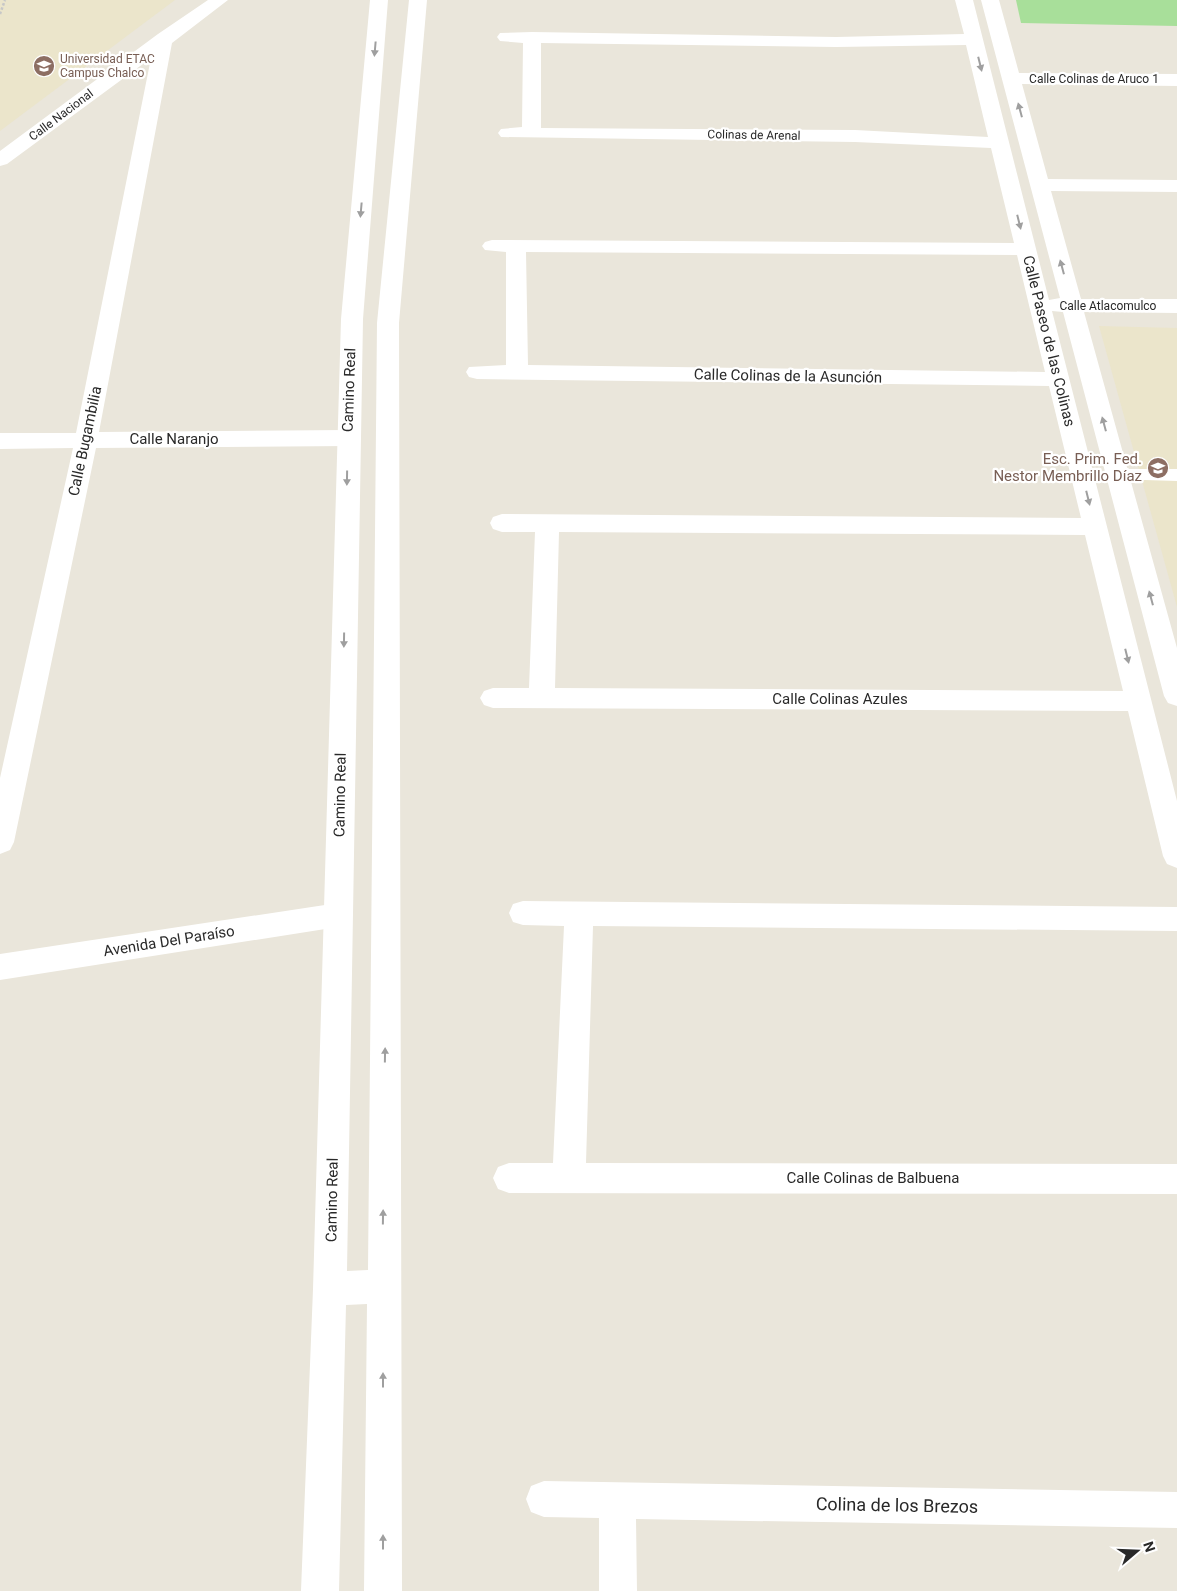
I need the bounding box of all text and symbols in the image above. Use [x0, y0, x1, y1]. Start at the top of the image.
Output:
one-way arrow [371, 41, 379, 57]
place label: Universidad ETAC Campus Chalco [60, 52, 155, 80]
school or university icon: Universidad ETAC Campus Chalco [32, 54, 56, 78]
one-way arrow [976, 57, 984, 72]
street label: Calle Colinas de Aruco 1 [1029, 72, 1159, 86]
street label: Calle Nacional [26, 86, 96, 144]
one-way arrow [1015, 103, 1023, 118]
street label: Colinas de Arenal [707, 127, 801, 143]
one-way arrow [357, 203, 365, 219]
one-way arrow [1015, 214, 1023, 229]
street label: Calle Paseo de las Colinas [1019, 254, 1079, 428]
one-way arrow [1057, 260, 1065, 275]
street label: Calle Atlacomulco [1060, 299, 1157, 313]
street label: Camino Real [339, 348, 359, 432]
street label: Calle Colinas de la Asunción [694, 365, 882, 387]
street label: Calle Bugambilia [65, 384, 105, 498]
one-way arrow [1100, 417, 1108, 432]
street label: Calle Naranjo [129, 430, 219, 448]
place label: Esc. Prim. Fed. Nestor Membrillo Díaz [993, 450, 1142, 485]
school or university icon: Esc. Prim. Fed. Nestor Membrillo Díaz [1146, 456, 1170, 480]
one-way arrow [343, 470, 351, 486]
one-way arrow [1084, 491, 1092, 506]
one-way arrow [1146, 590, 1154, 605]
one-way arrow [339, 632, 347, 648]
one-way arrow [1123, 649, 1131, 664]
street label: Calle Colinas Azules [772, 690, 908, 708]
street label: Camino Real [330, 753, 350, 837]
street label: Avenida Del Paraíso [102, 922, 236, 960]
one-way arrow [381, 1047, 389, 1063]
street label: Camino Real [322, 1158, 342, 1242]
street label: Calle Colinas de Balbuena [787, 1169, 959, 1187]
one-way arrow [379, 1209, 387, 1225]
one-way arrow [379, 1372, 387, 1388]
street label: Colina de los Brezos [816, 1493, 978, 1517]
north arrow [1112, 1526, 1162, 1576]
one-way arrow [379, 1534, 387, 1550]
text: N [1140, 1539, 1158, 1554]

